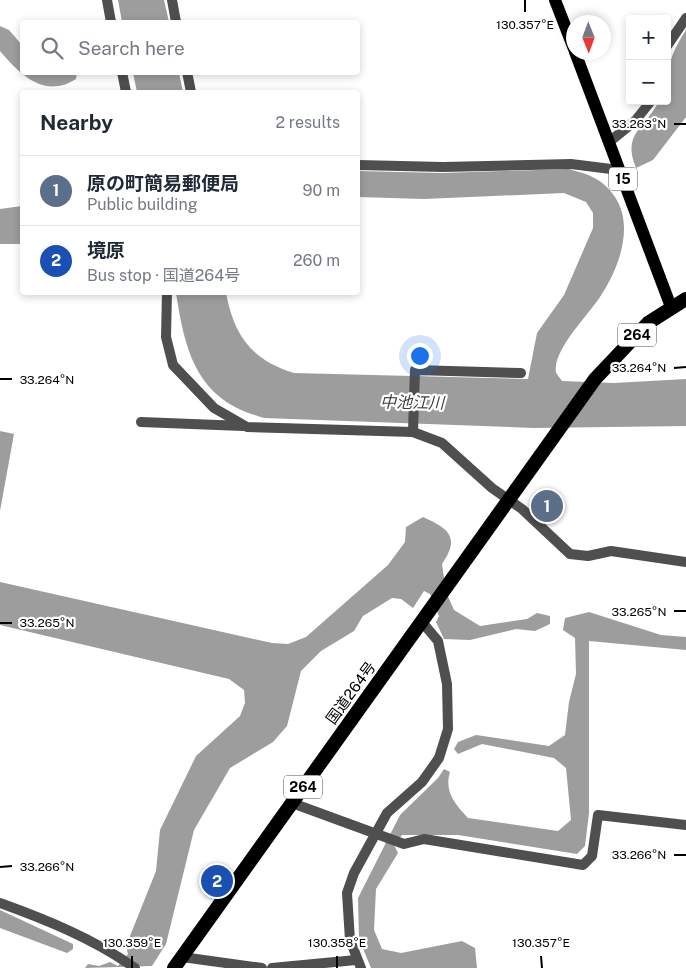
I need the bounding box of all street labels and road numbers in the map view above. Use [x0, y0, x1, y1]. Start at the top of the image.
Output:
road number: 15 [609, 168, 637, 190]
road number: 264 [618, 324, 656, 346]
street label: 国道264号 [322, 658, 379, 727]
road number: 264 [284, 776, 322, 799]

